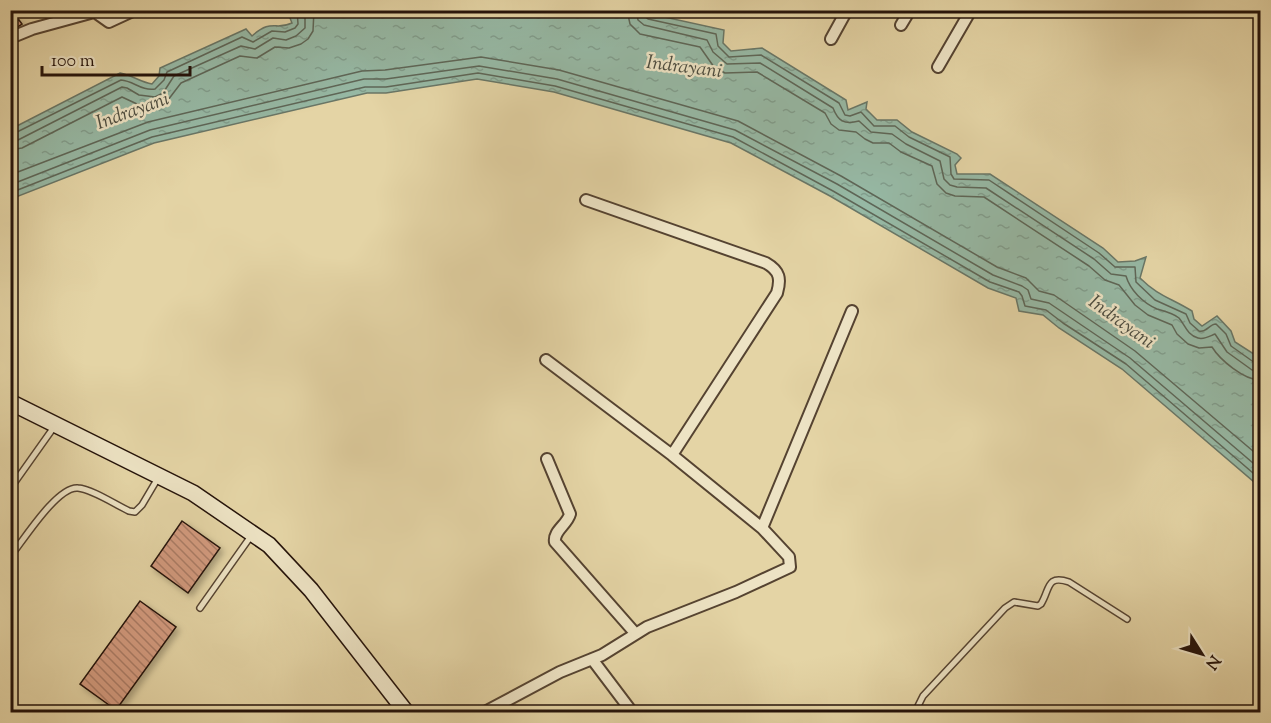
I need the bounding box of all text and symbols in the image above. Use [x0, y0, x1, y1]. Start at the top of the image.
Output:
scale bar [42, 39, 190, 77]
text: 100 m [51, 49, 95, 75]
water label: Indrayani [644, 49, 724, 87]
water label: Indrayani [92, 85, 174, 139]
water label: Indrayani [1082, 289, 1160, 357]
north arrow [1172, 624, 1232, 684]
text: N [1199, 649, 1225, 674]

